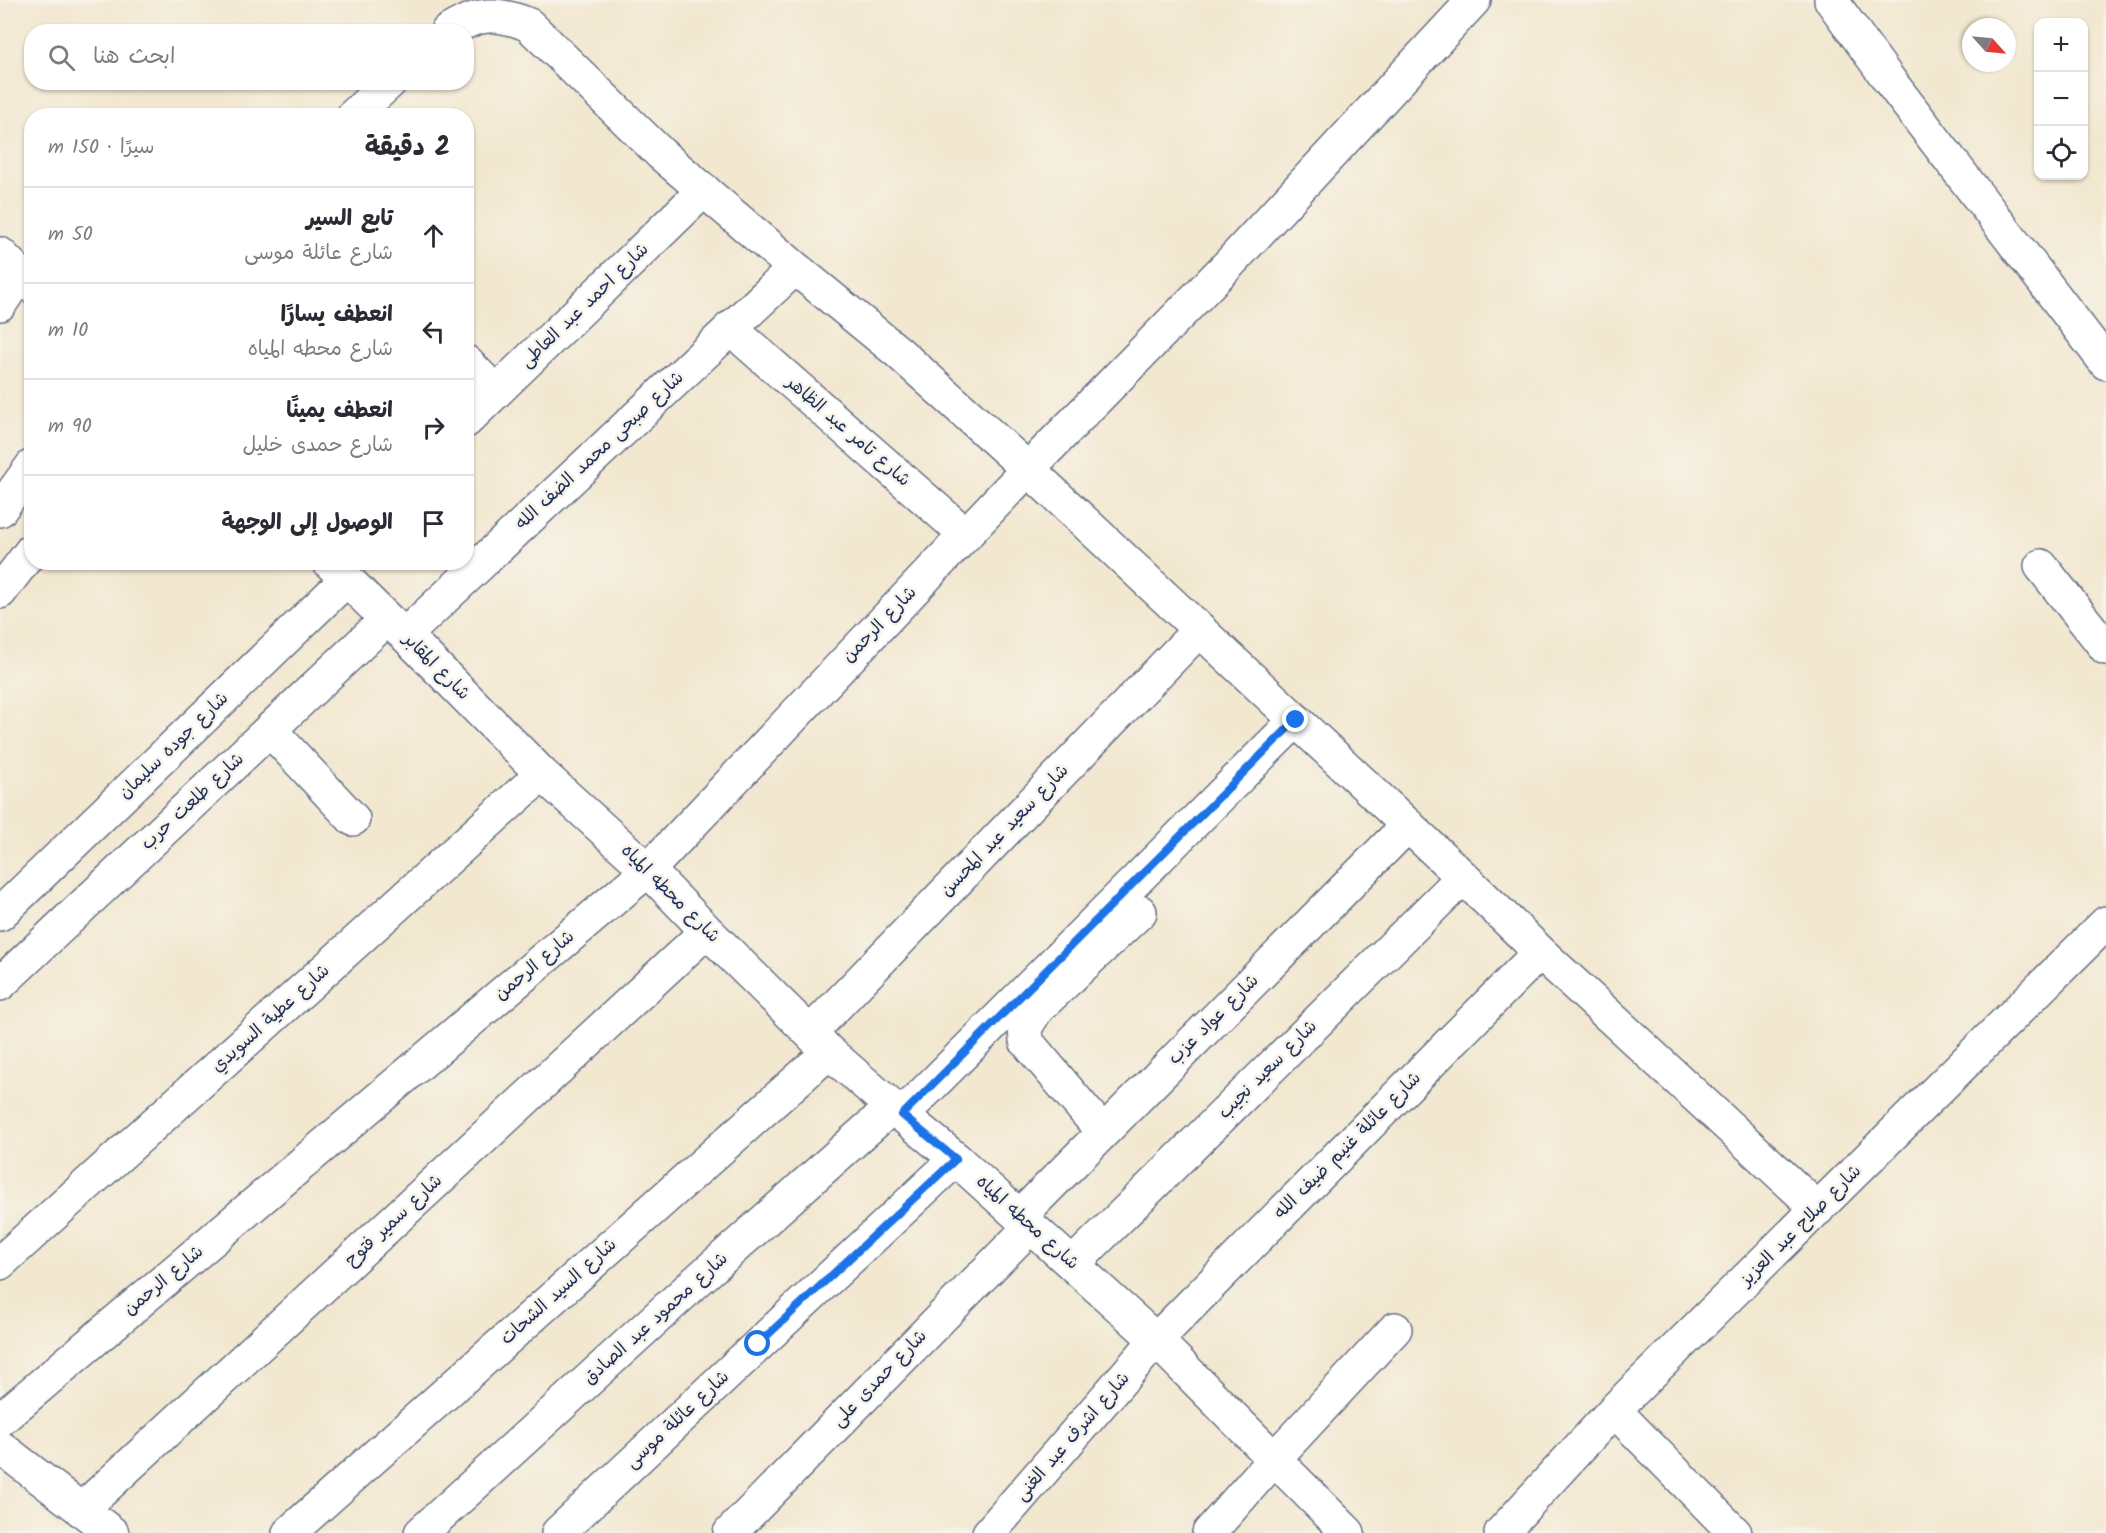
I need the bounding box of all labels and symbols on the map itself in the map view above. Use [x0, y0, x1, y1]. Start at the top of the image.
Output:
north arrow [1962, 18, 2016, 72]
street label: شارع احمد عبد العاطى [514, 237, 656, 375]
street label: شارع صبحى محمد الضف الله [509, 364, 691, 538]
street label: شارع تامر عبد الظاهر [778, 368, 917, 494]
street label: شارع الرحمن [836, 580, 924, 670]
street label: شارع المقابر [394, 625, 477, 708]
street label: شارع جوده سليمان [112, 685, 236, 807]
route end [1282, 706, 1308, 732]
street label: شارع طلعت حرب [135, 746, 251, 858]
street label: شارع سعيد عبد المحسن [934, 758, 1076, 904]
street label: شارع محطه المياه [614, 838, 726, 950]
street label: شارع الرحمن [488, 924, 582, 1008]
street label: شارع عطية السويدي [205, 957, 337, 1081]
street label: شارع عواد عزب [1162, 968, 1266, 1072]
street label: شارع سعيد نجيب [1211, 1013, 1325, 1127]
street label: شارع عائلة غنيم ضيف الله [1267, 1065, 1429, 1227]
street label: شارع صلاح عبد العزيز [1732, 1158, 1869, 1295]
street label: شارع سمير فتوح [338, 1168, 450, 1274]
street label: شارع محطه المياه [969, 1168, 1085, 1278]
street label: شارع السيد الشحات [494, 1231, 624, 1353]
street label: شارع الرحمن [117, 1239, 211, 1323]
street label: شارع محمود عبد الصادق [577, 1246, 735, 1392]
street label: شارع حمدى على [825, 1323, 935, 1435]
route start [744, 1330, 770, 1356]
street label: شارع عائلة موسى [619, 1364, 737, 1476]
street label: شارع اشرف عبد الغنى [1008, 1366, 1138, 1508]

